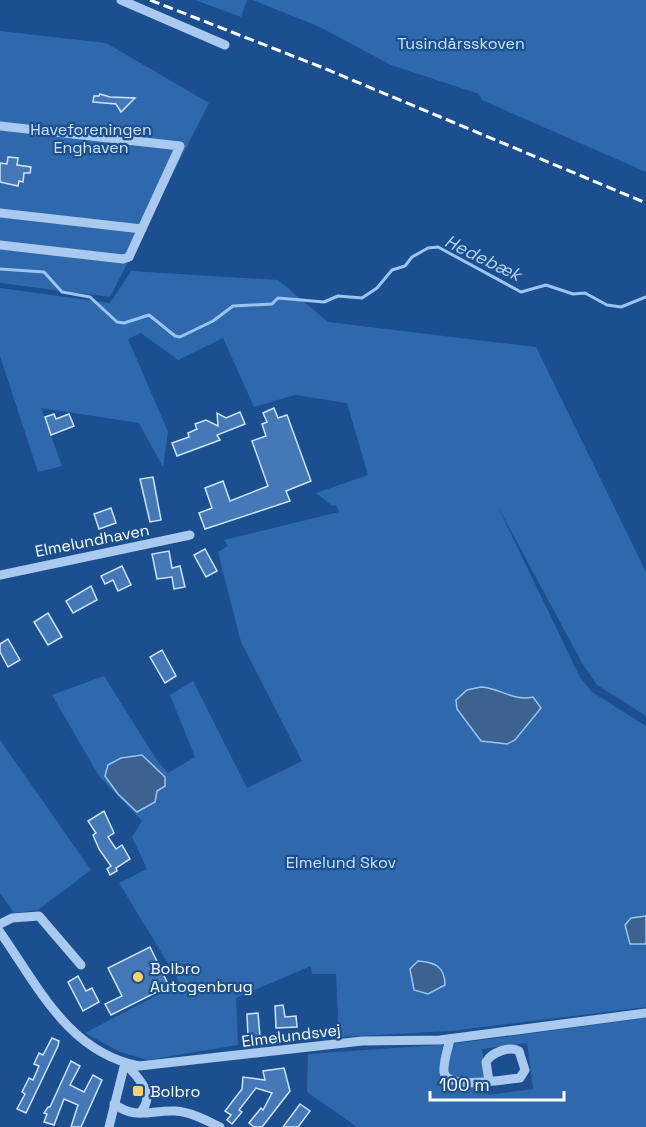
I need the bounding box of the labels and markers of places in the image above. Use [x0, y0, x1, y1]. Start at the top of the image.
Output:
place label: Bolbro Autogenbrug [150, 958, 253, 997]
marker: Bolbro Autogenbrug [131, 970, 145, 984]
place label: Bolbro [150, 1081, 200, 1102]
marker: Bolbro [131, 1084, 145, 1098]

